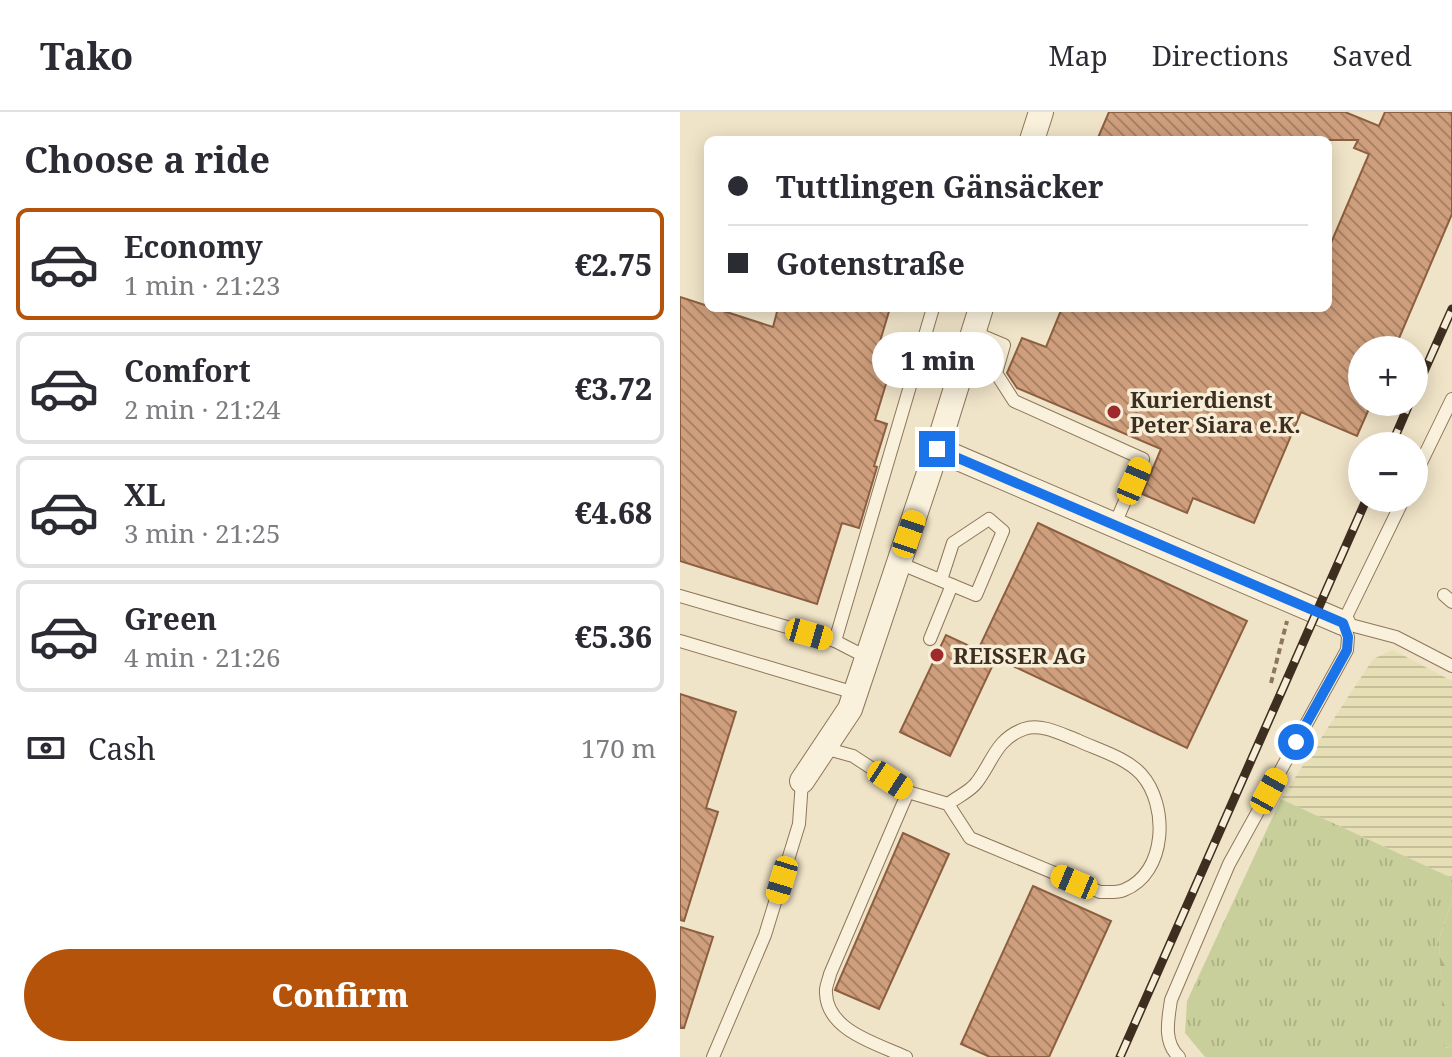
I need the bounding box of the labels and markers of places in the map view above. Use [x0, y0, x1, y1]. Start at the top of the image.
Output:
place label: Kurierdienst Peter Siara e.K. [1130, 384, 1301, 439]
marker: Kurierdienst Peter Siara e.K. [1105, 403, 1123, 421]
place label: REISSER AG [953, 640, 1086, 670]
marker: REISSER AG [928, 646, 946, 664]

